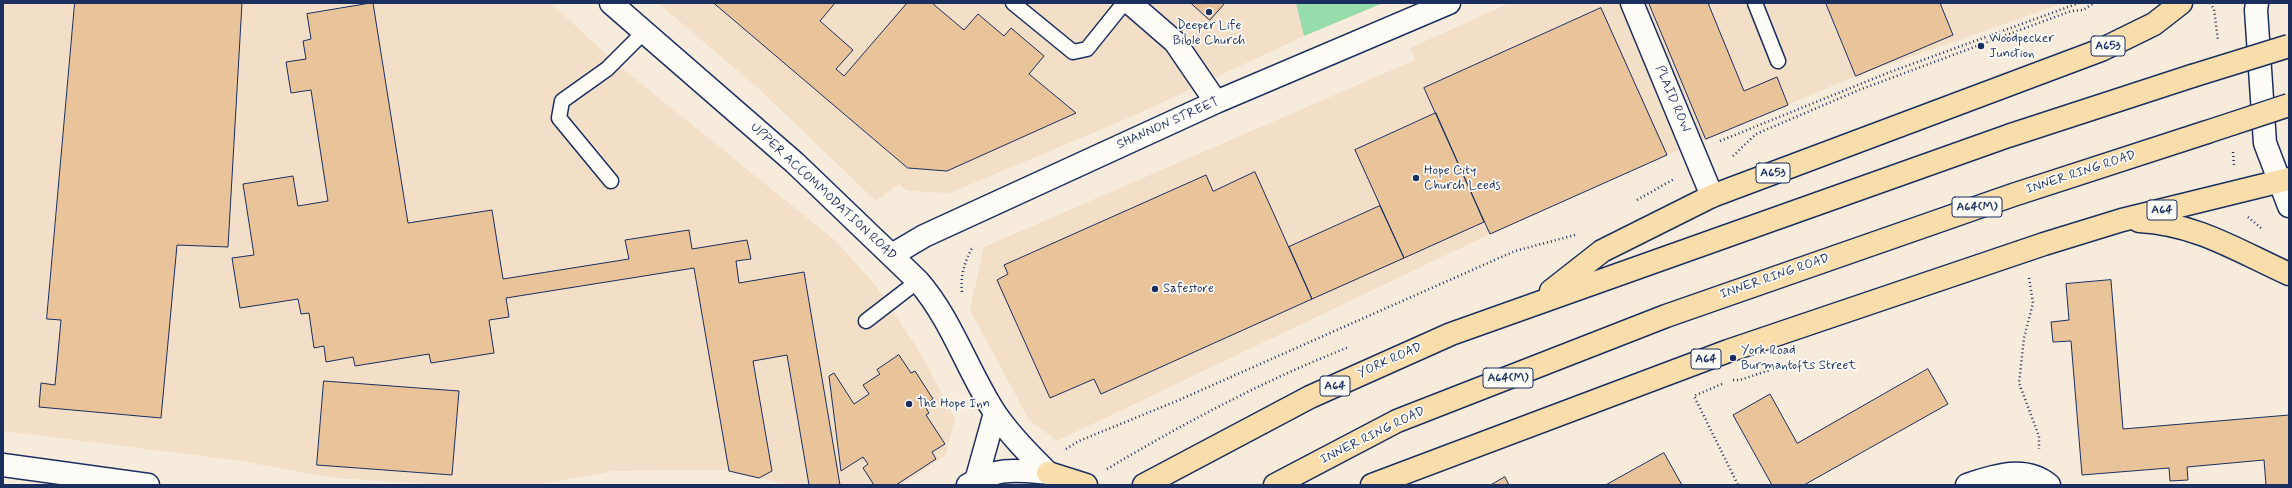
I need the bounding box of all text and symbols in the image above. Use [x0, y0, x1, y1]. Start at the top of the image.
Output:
marker: Deeper Life Bible Church [1204, 7, 1214, 17]
place label: Deeper Life Bible Church [1173, 18, 1245, 49]
place label: Woodpecker Junction [1989, 31, 2054, 62]
road number: A653 [2091, 36, 2125, 56]
marker: Woodpecker Junction [1976, 41, 1986, 51]
street label: PLAID ROW [1651, 63, 1693, 135]
street label: SHANNON STREET [1115, 95, 1221, 153]
street label: UPPER ACCOMMODATION ROAD [747, 120, 899, 264]
street label: INNER RING ROAD [2024, 148, 2138, 198]
place label: Hope City Church Leeds [1424, 163, 1501, 194]
road number: A653 [1756, 163, 1790, 183]
marker: Hope City Church Leeds [1411, 173, 1421, 183]
road number: A64(M) [1952, 197, 2002, 217]
road number: A64 [2147, 200, 2177, 220]
street label: INNER RING ROAD [1718, 251, 1832, 303]
place label: Safestore [1163, 281, 1214, 297]
marker: Safestore [1150, 284, 1160, 294]
street label: YORK ROAD [1356, 340, 1424, 382]
place label: York Road Burmantofts Street [1741, 343, 1856, 374]
road number: A64 [1691, 349, 1721, 369]
marker: York Road Burmantofts Street [1728, 353, 1738, 363]
road number: A64(M) [1483, 368, 1533, 388]
road number: A64 [1320, 376, 1350, 396]
place label: The Hope Inn [917, 396, 990, 412]
marker: The Hope Inn [904, 399, 914, 409]
street label: INNER RING ROAD [1318, 404, 1428, 468]

